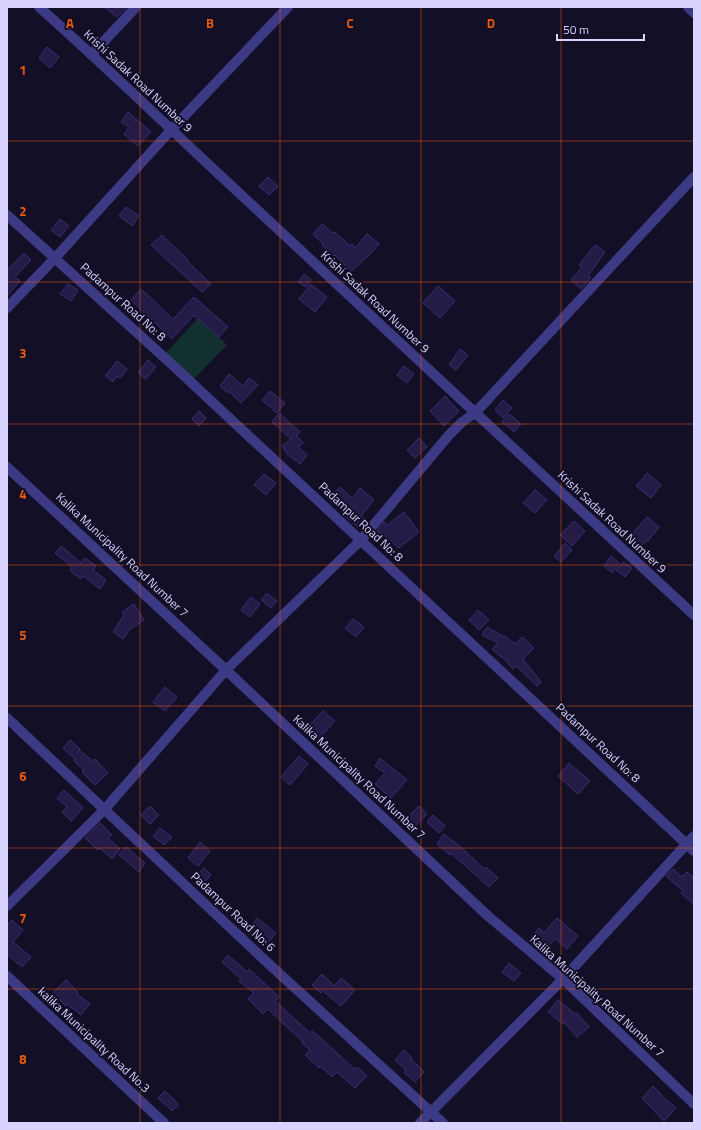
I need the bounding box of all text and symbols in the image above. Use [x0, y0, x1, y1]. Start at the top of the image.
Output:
text: A [66, 13, 74, 33]
text: B [206, 13, 214, 33]
text: C [346, 13, 354, 33]
text: D [487, 13, 495, 33]
scale bar [557, 16, 644, 42]
text: 50 m [563, 20, 589, 39]
street label: Krishi Sadak Road Number 9 [80, 25, 197, 137]
text: 1 [19, 60, 27, 80]
text: 2 [19, 201, 27, 221]
street label: Krishi Sadak Road Number 9 [317, 246, 434, 358]
street label: Padampur Road No: 8 [76, 258, 171, 346]
text: 3 [19, 343, 27, 363]
street label: Krishi Sadak Road Number 9 [554, 466, 671, 578]
street label: Padampur Road No: 8 [315, 477, 408, 566]
text: 4 [19, 484, 27, 504]
street label: Kalika Municipality Road Number 7 [52, 488, 193, 621]
text: 5 [19, 625, 27, 645]
street label: Padampur Road No: 8 [552, 698, 645, 787]
street label: Kalika Municipality Road Number 7 [289, 710, 430, 843]
text: 6 [19, 766, 27, 786]
street label: Padampur Road No: 6 [187, 867, 280, 956]
text: 7 [19, 908, 27, 928]
street label: Kalika Municipality Road Number 7 [526, 930, 669, 1061]
street label: kalika Municipality Road No.3 [34, 982, 155, 1097]
text: 8 [19, 1049, 27, 1069]

